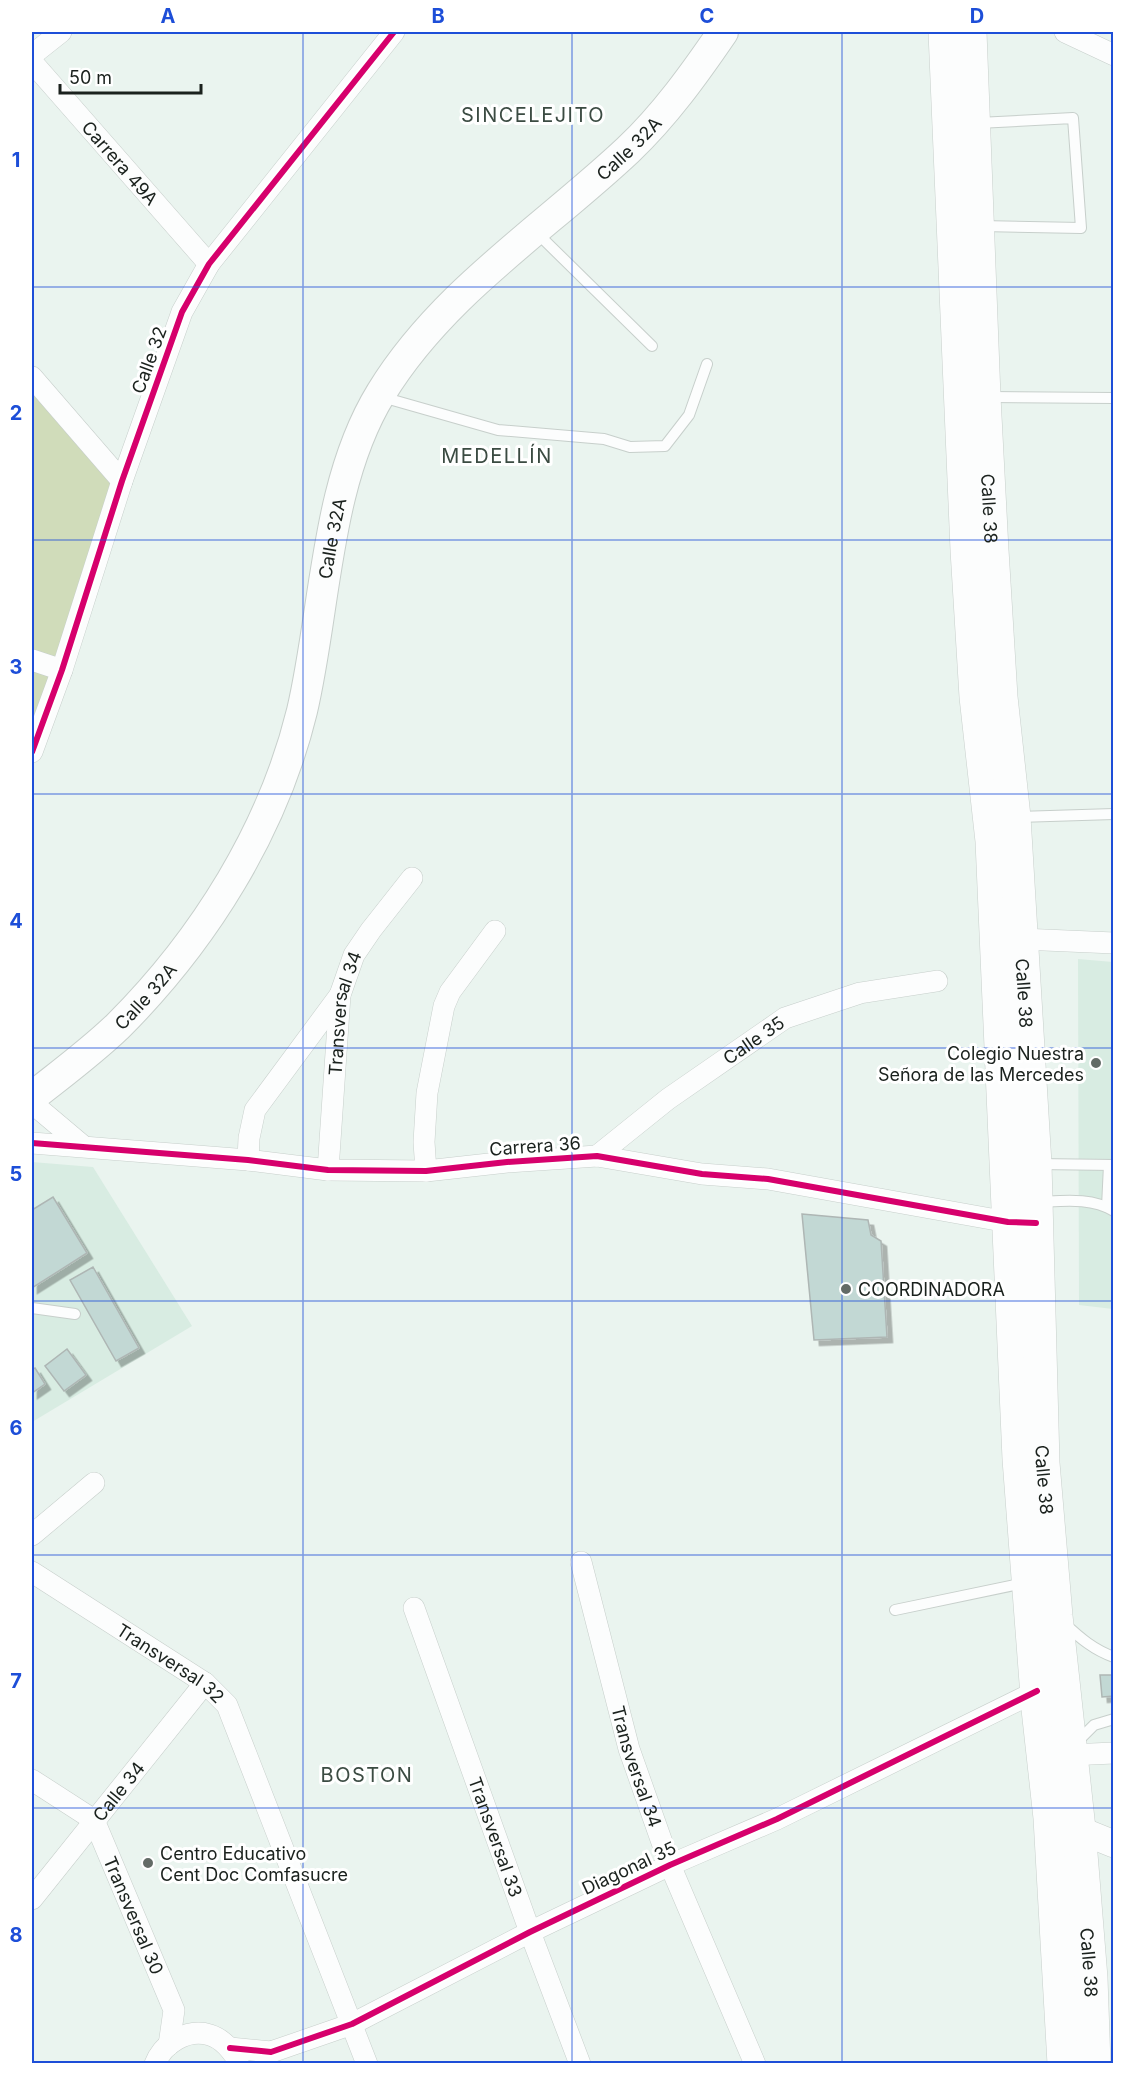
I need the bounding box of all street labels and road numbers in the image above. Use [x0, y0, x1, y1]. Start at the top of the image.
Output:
street label: Calle 32A [592, 112, 665, 184]
street label: Carrera 49A [78, 117, 163, 209]
street label: Calle 32 [127, 324, 171, 396]
street label: Calle 38 [978, 473, 1002, 544]
street label: Calle 32A [314, 496, 350, 580]
street label: Transversal 34 [324, 948, 365, 1076]
street label: Calle 38 [1012, 958, 1037, 1029]
street label: Calle 32A [110, 959, 181, 1034]
street label: Calle 35 [719, 1011, 788, 1068]
street label: Carrera 36 [489, 1132, 581, 1160]
street label: Calle 38 [1032, 1445, 1058, 1515]
street label: Transversal 32 [113, 1619, 229, 1707]
street label: Transversal 34 [608, 1703, 666, 1830]
street label: Calle 34 [88, 1757, 148, 1825]
street label: Transversal 33 [465, 1774, 527, 1900]
street label: Diagonal 35 [579, 1837, 679, 1899]
street label: Transversal 30 [100, 1853, 168, 1977]
street label: Calle 38 [1076, 1927, 1102, 1998]

